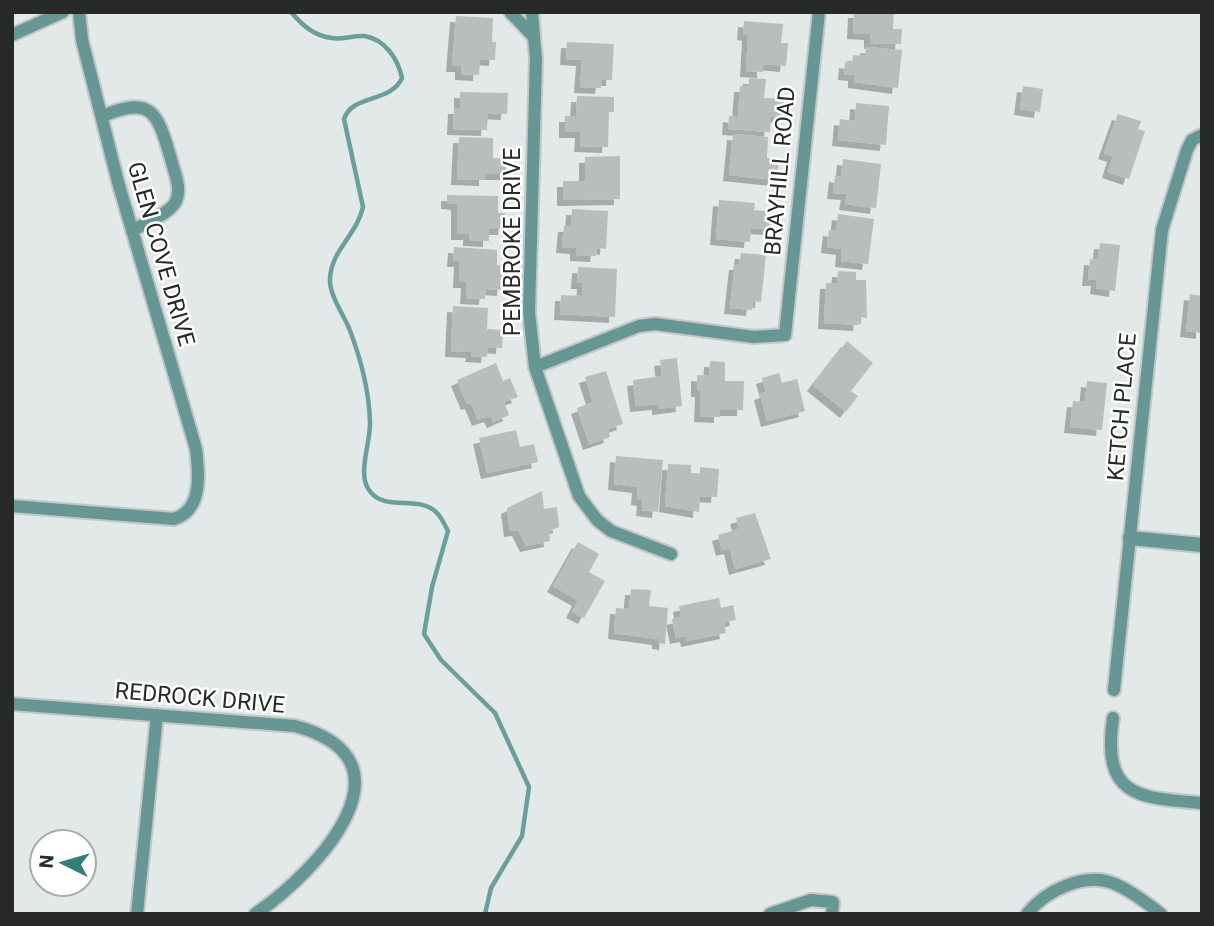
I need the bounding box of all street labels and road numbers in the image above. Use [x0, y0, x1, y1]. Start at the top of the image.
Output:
street label: BRAYHILL ROAD [759, 86, 801, 256]
street label: PEMBROKE DRIVE [499, 148, 526, 336]
street label: GLEN COVE DRIVE [122, 159, 200, 349]
street label: KETCH PLACE [1102, 332, 1142, 482]
street label: REDROCK DRIVE [114, 677, 286, 719]

